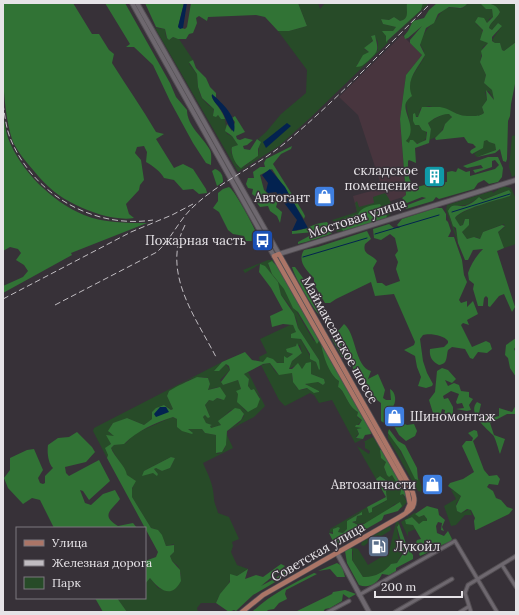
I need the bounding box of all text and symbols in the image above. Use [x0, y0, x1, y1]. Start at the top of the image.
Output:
place label: складское помещение [345, 162, 418, 194]
building icon: складское помещение [421, 164, 447, 190]
shop icon: Автогант [312, 184, 338, 210]
place label: Автогант [253, 189, 311, 206]
street label: Мостовая улица [306, 194, 408, 242]
bus stop icon: Пожарная часть [249, 227, 275, 253]
place label: Пожарная часть [145, 232, 246, 249]
street label: Маймаксанское шоссе [298, 273, 382, 407]
shop icon: Шиномонтаж [382, 403, 408, 429]
place label: Шиномонтаж [410, 408, 495, 425]
shop icon: Автозапчасти [419, 471, 445, 497]
place label: Автозапчасти [330, 476, 416, 493]
street label: Советская улица [268, 518, 368, 586]
legend [16, 527, 146, 599]
fuel station icon: Лукойл [366, 533, 392, 559]
text: Улица [51, 535, 88, 550]
place label: Лукойл [394, 538, 440, 555]
text: Железная дорога [52, 555, 152, 570]
scale bar [375, 573, 462, 599]
text: Парк [52, 575, 81, 590]
text: 200 m [381, 579, 417, 594]

